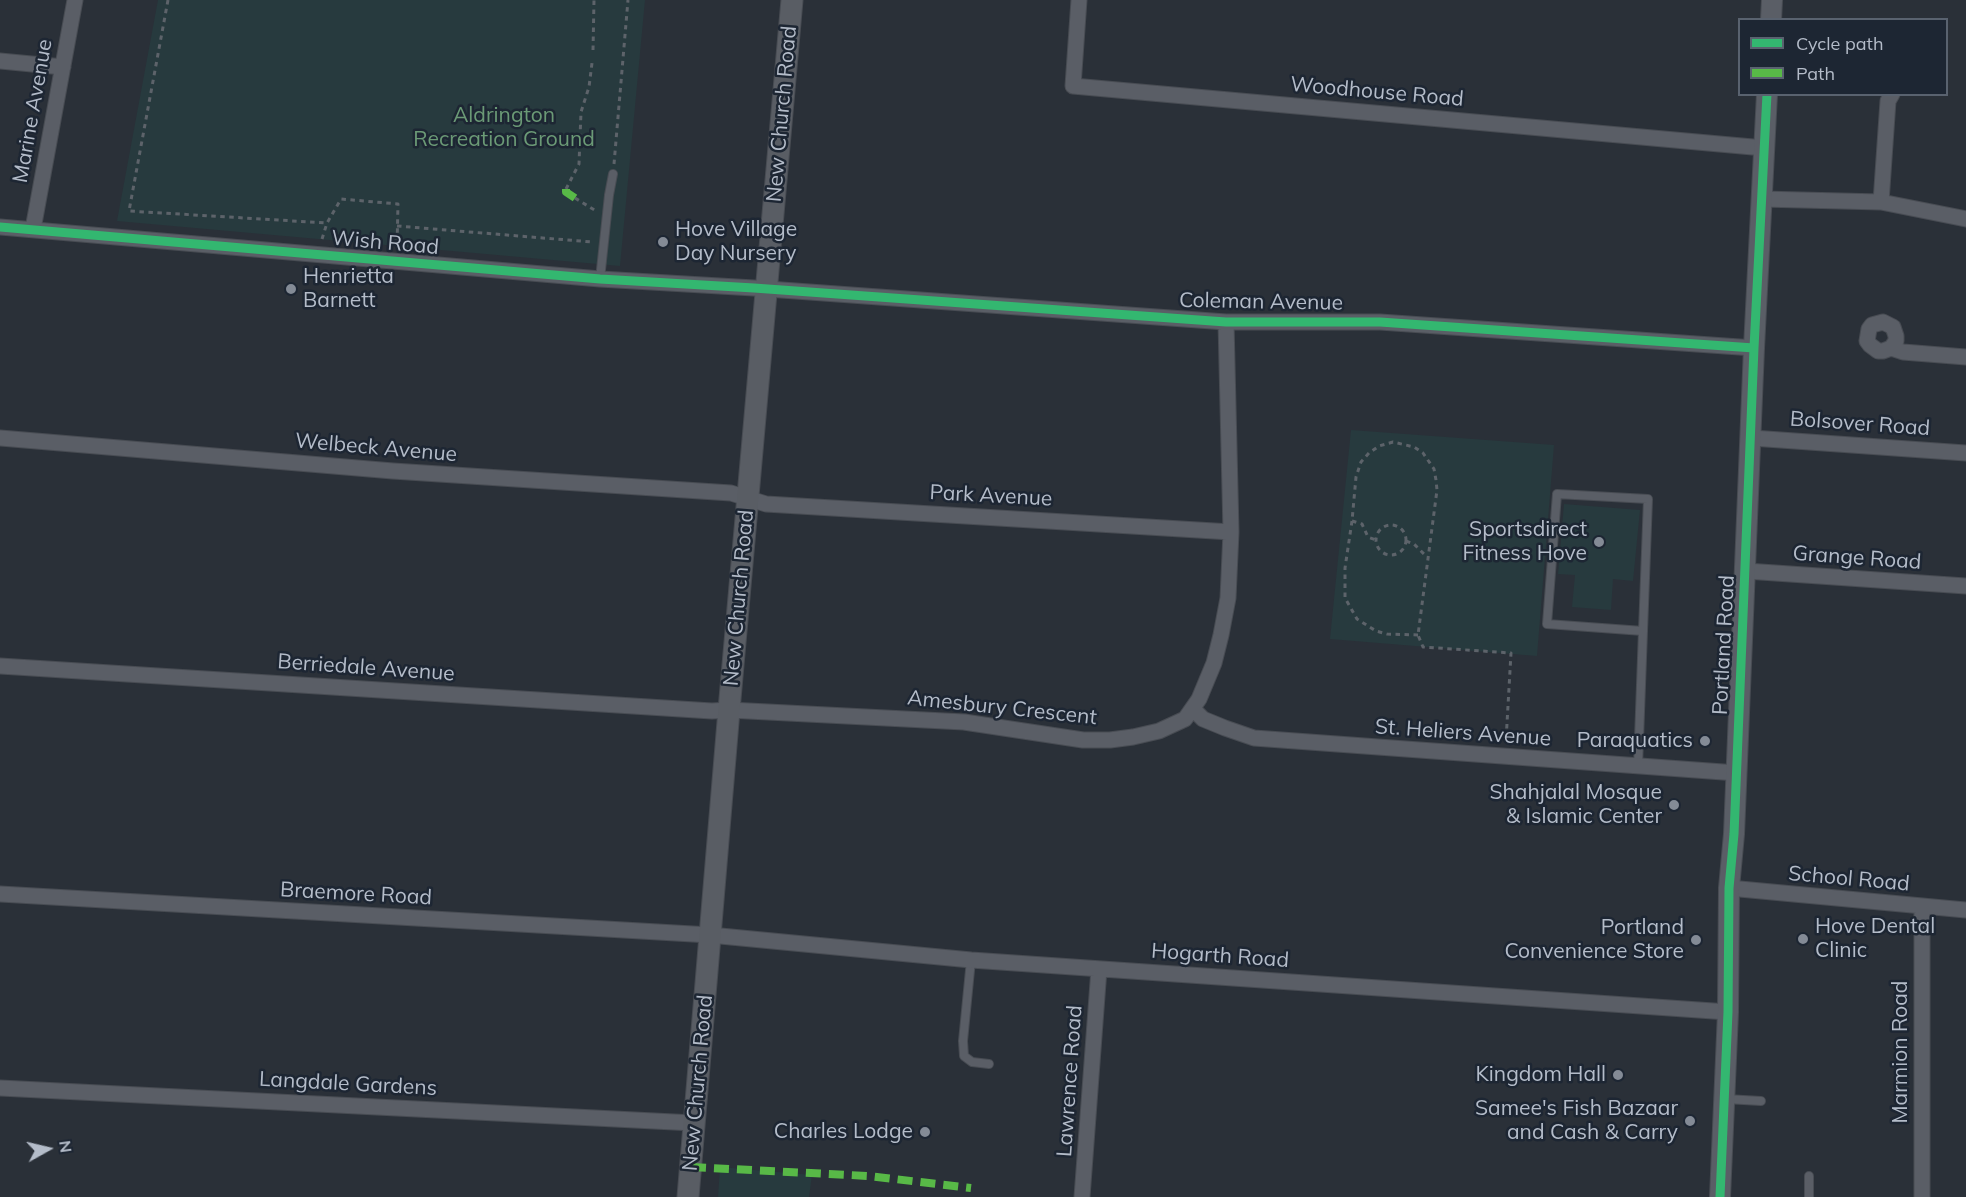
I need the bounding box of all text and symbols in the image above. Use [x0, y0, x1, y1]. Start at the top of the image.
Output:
legend [1738, 18, 1948, 96]
street label: New Church Road [762, 25, 802, 203]
text: Cycle path [1796, 32, 1883, 55]
street label: Marine Avenue [8, 37, 58, 185]
text: Path [1796, 62, 1835, 85]
street label: Woodhouse Road [1289, 72, 1465, 112]
park label: Aldrington Recreation Ground [413, 103, 595, 153]
place label: Hove Village Day Nursery [675, 217, 797, 267]
street label: Wish Road [330, 226, 440, 260]
marker: Hove Village Day Nursery [656, 235, 670, 249]
place label: Henrietta Barnett [303, 264, 394, 314]
marker: Henrietta Barnett [284, 282, 298, 296]
street label: Coleman Avenue [1179, 288, 1343, 316]
street label: Bolsover Road [1789, 407, 1931, 441]
street label: Welbeck Avenue [294, 428, 458, 468]
street label: Park Avenue [929, 480, 1053, 512]
street label: New Church Road [719, 509, 759, 687]
place label: Sportsdirect Fitness Hove [1462, 517, 1587, 567]
marker: Sportsdirect Fitness Hove [1592, 535, 1606, 549]
street label: Grange Road [1792, 541, 1922, 575]
street label: Portland Road [1708, 574, 1740, 716]
street label: Berriedale Avenue [277, 649, 455, 687]
street label: Amesbury Crescent [906, 686, 1098, 730]
street label: St. Heliers Avenue [1374, 714, 1552, 752]
place label: Paraquatics [1577, 728, 1693, 754]
marker: Paraquatics [1698, 734, 1712, 748]
place label: Shahjalal Mosque & Islamic Center [1489, 780, 1662, 830]
marker: Shahjalal Mosque & Islamic Center [1667, 798, 1681, 812]
street label: School Road [1787, 861, 1911, 897]
street label: Braemore Road [279, 877, 433, 911]
place label: Hove Dental Clinic [1815, 914, 1935, 964]
place label: Portland Convenience Store [1504, 915, 1684, 965]
marker: Hove Dental Clinic [1796, 932, 1810, 946]
marker: Portland Convenience Store [1689, 933, 1703, 947]
street label: Hogarth Road [1150, 939, 1290, 973]
street label: Marmion Road [1888, 981, 1914, 1123]
street label: New Church Road [678, 994, 718, 1172]
street label: Lawrence Road [1052, 1004, 1088, 1158]
place label: Kingdom Hall [1476, 1062, 1606, 1088]
street label: Langdale Gardens [258, 1067, 438, 1101]
marker: Kingdom Hall [1611, 1068, 1625, 1082]
place label: Samee's Fish Bazaar and Cash & Carry [1475, 1096, 1678, 1146]
marker: Samee's Fish Bazaar and Cash & Carry [1683, 1114, 1697, 1128]
north arrow [18, 1119, 78, 1179]
place label: Charles Lodge [774, 1119, 913, 1145]
marker: Charles Lodge [918, 1125, 932, 1139]
text: N [55, 1139, 77, 1154]

